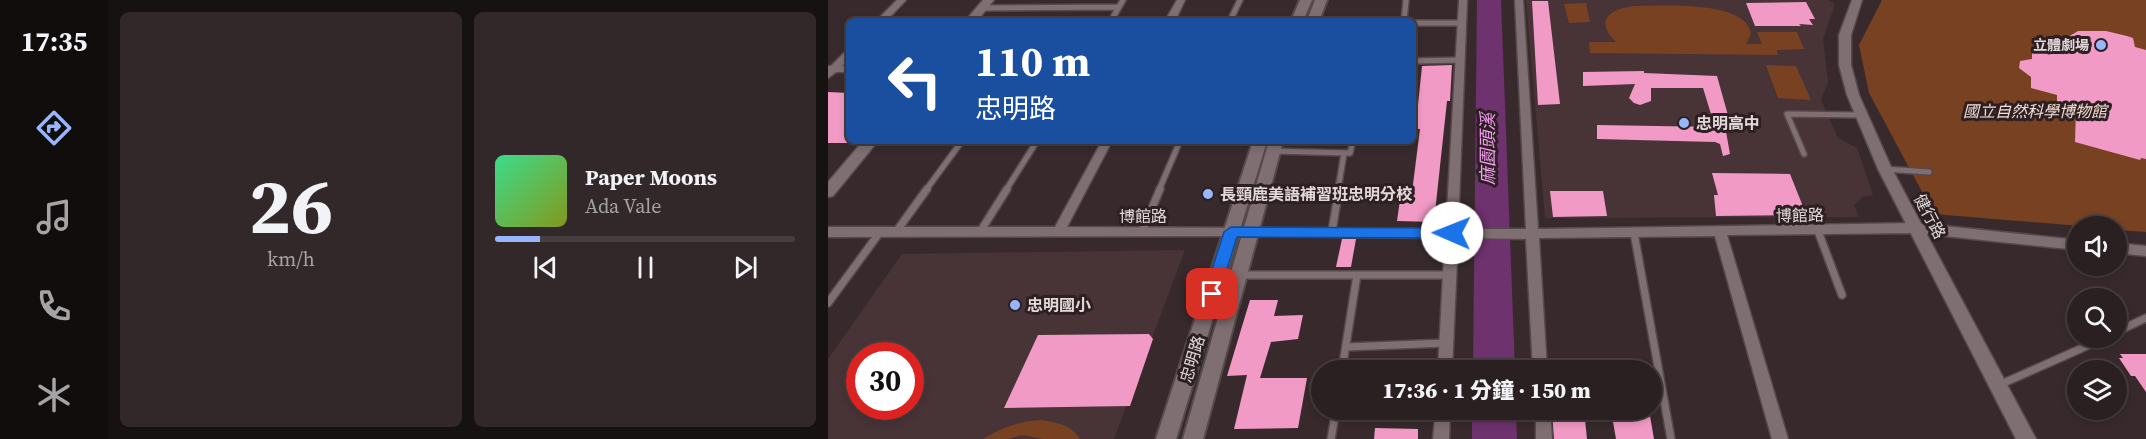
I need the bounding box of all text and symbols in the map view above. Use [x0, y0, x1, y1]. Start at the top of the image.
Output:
text: 17:35 [21, 23, 87, 60]
text: 110 m [975, 32, 1090, 90]
place label: 立體劇場 [2033, 35, 2089, 55]
marker: 立體劇場 [2094, 38, 2108, 52]
icon: left [876, 42, 954, 120]
text: 忠明路 [975, 90, 1056, 127]
park label: 國立自然科學博物館 [1963, 100, 2110, 122]
icon: directions [33, 107, 75, 149]
water label: 麻園頭溪 [1475, 110, 1500, 185]
place label: 忠明高中 [1696, 112, 1760, 134]
marker: 忠明高中 [1677, 116, 1691, 130]
text: 26 [249, 152, 333, 259]
text: Paper Moons [585, 162, 717, 192]
place label: 長頸鹿美語補習班忠明分校 [1220, 183, 1413, 205]
marker: 長頸鹿美語補習班忠明分校 [1201, 187, 1215, 201]
street label: 健行路 [1909, 190, 1951, 242]
text: Ada Vale [585, 192, 661, 220]
icon: music [33, 196, 75, 238]
position arrow [1420, 201, 1484, 265]
street label: 博館路 [1776, 204, 1824, 226]
street label: 博館路 [1119, 205, 1167, 227]
map controls [2067, 216, 2127, 420]
button: sound [2067, 216, 2127, 276]
text: km/h [267, 245, 315, 273]
icon: previous [529, 251, 562, 284]
icon: pause [629, 251, 662, 284]
icon: next [729, 251, 762, 284]
pin [1186, 268, 1237, 319]
icon: arrive [1195, 277, 1228, 310]
icon: phone [33, 285, 75, 327]
button: search [2067, 288, 2127, 348]
place label: 忠明國小 [1027, 294, 1091, 316]
marker: 忠明國小 [1008, 298, 1022, 312]
street label: 忠明路 [1174, 333, 1210, 385]
speed limit sign: 30 [846, 342, 924, 420]
button: layers [2067, 360, 2127, 420]
icon: climate [33, 374, 75, 416]
text: 17:36 · 1 分鐘 · 150 m [1382, 375, 1591, 405]

